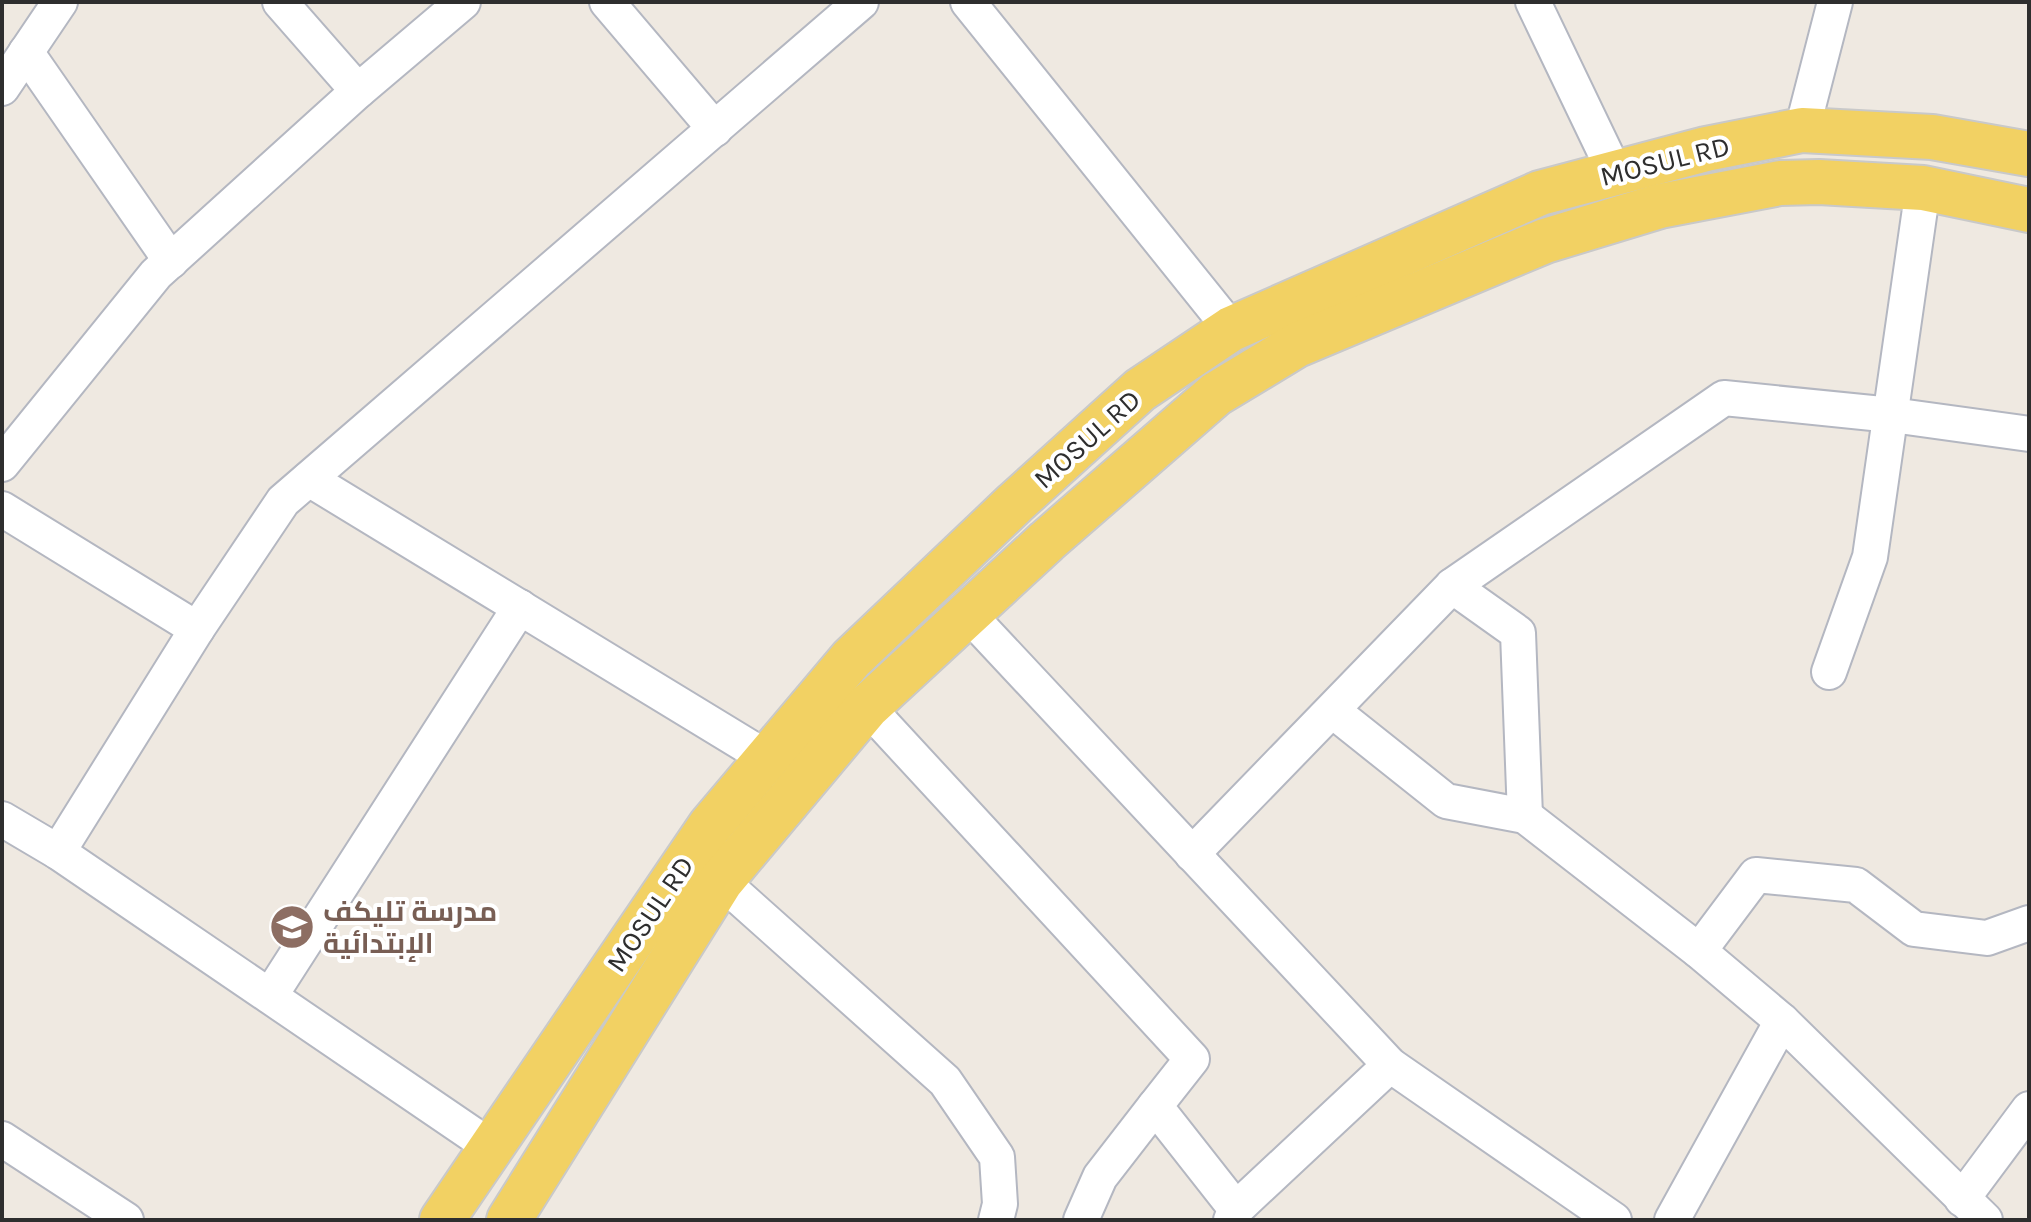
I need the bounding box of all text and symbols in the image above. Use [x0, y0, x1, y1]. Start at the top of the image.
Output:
street label: MOSUL RD [1597, 129, 1733, 193]
street label: MOSUL RD [1027, 382, 1147, 496]
street label: MOSUL RD [599, 850, 701, 978]
place label: مدرسة تليكف الإبتدائية [323, 895, 497, 962]
school or university icon: مدرسة تليكف الإبتدائية [268, 903, 316, 951]

